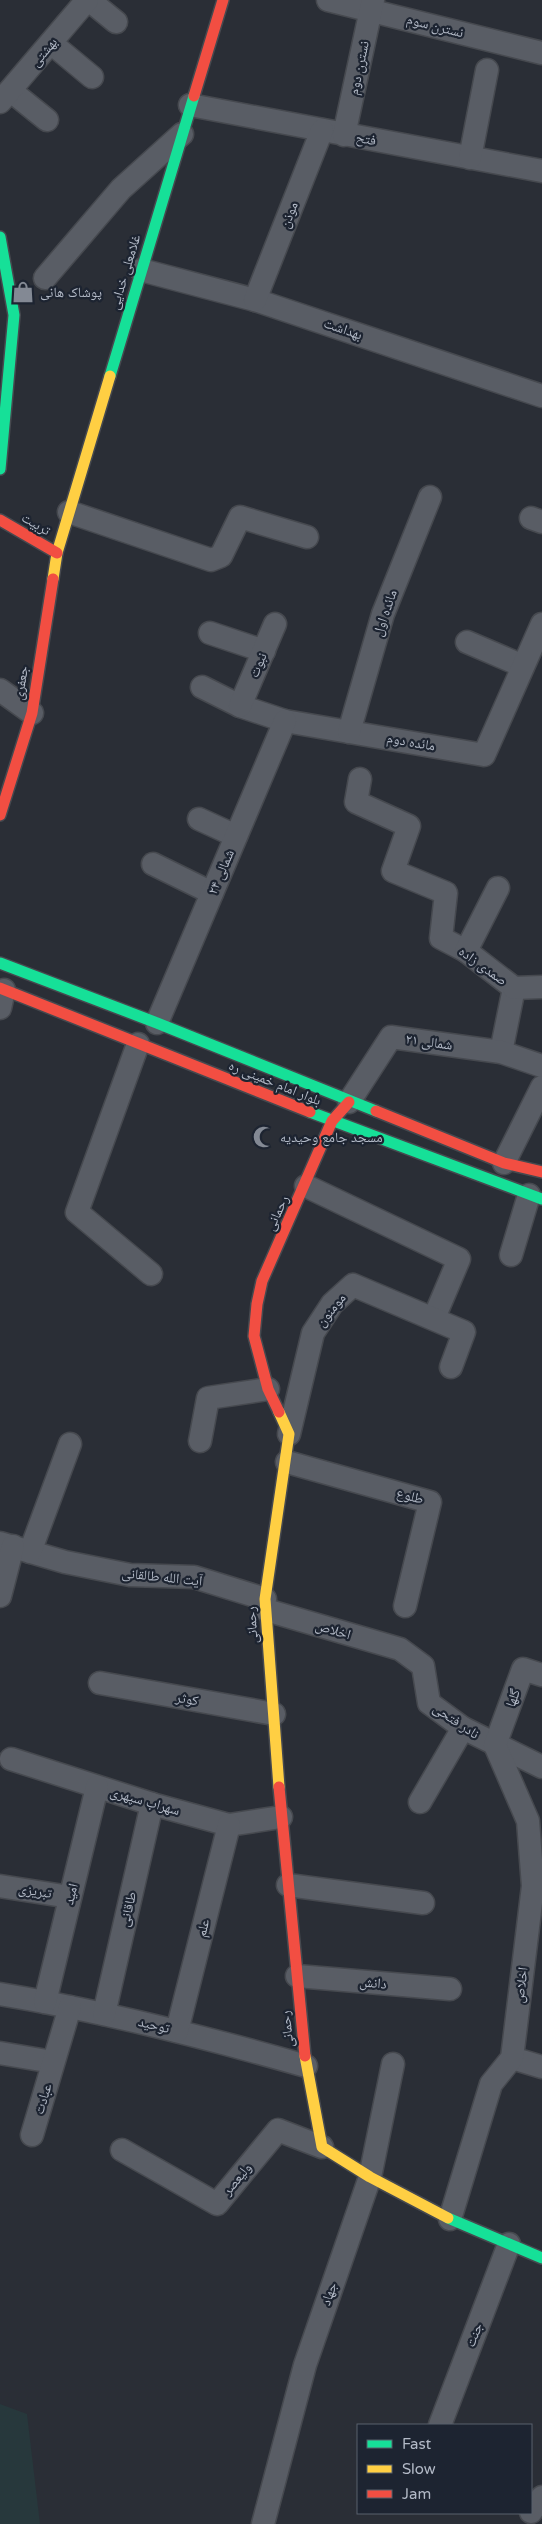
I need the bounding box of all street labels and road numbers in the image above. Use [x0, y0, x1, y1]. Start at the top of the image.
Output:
street label: نسترن سوم [404, 11, 465, 42]
street label: بهشتی [27, 34, 61, 70]
street label: نسترن دوم [345, 39, 374, 97]
street label: فتح [354, 129, 378, 150]
street label: موذن [276, 199, 302, 231]
street label: غلامعلی خدایی [106, 232, 144, 312]
street label: بهداشت [321, 314, 365, 344]
street label: تربیت [18, 509, 54, 539]
street label: مائده اول [369, 588, 401, 638]
street label: نبوت [245, 650, 271, 680]
street label: جعفری [10, 665, 32, 701]
street label: مائده دوم [385, 729, 437, 756]
street label: ۲۴ شمالی [204, 847, 238, 897]
street label: صمدی زاده [455, 943, 511, 989]
street label: ۲۱ شمالی [404, 1030, 454, 1054]
street label: بلوار امام خمینی ره [226, 1057, 324, 1110]
street label: رحمانی [261, 1193, 293, 1233]
street label: مومنون [312, 1290, 350, 1330]
street label: طلوع [394, 1484, 426, 1509]
street label: آیت الله طالقانی [121, 1564, 204, 1590]
street label: رحمانی [242, 1606, 262, 1644]
street label: اخلاص [313, 1617, 353, 1643]
street label: گلها [502, 1686, 524, 1709]
street label: کوثر [173, 1688, 200, 1709]
street label: نادر فتحی [430, 1699, 482, 1743]
street label: سهراب سپهری [108, 1783, 182, 1819]
street label: تبریزی [17, 1880, 53, 1902]
street label: امید [60, 1882, 82, 1906]
street label: طاقانی [116, 1890, 140, 1928]
street label: علم [193, 1917, 214, 1939]
street label: اخلاص [510, 1966, 532, 2004]
street label: دانش [359, 1973, 387, 1993]
street label: رحمانی [277, 2010, 297, 2048]
street label: توحید [137, 2013, 172, 2037]
street label: عبادت [30, 2082, 56, 2116]
street label: ولیعصر [218, 2159, 255, 2199]
street label: جهاد [317, 2280, 341, 2308]
street label: جنت [462, 2320, 486, 2349]

